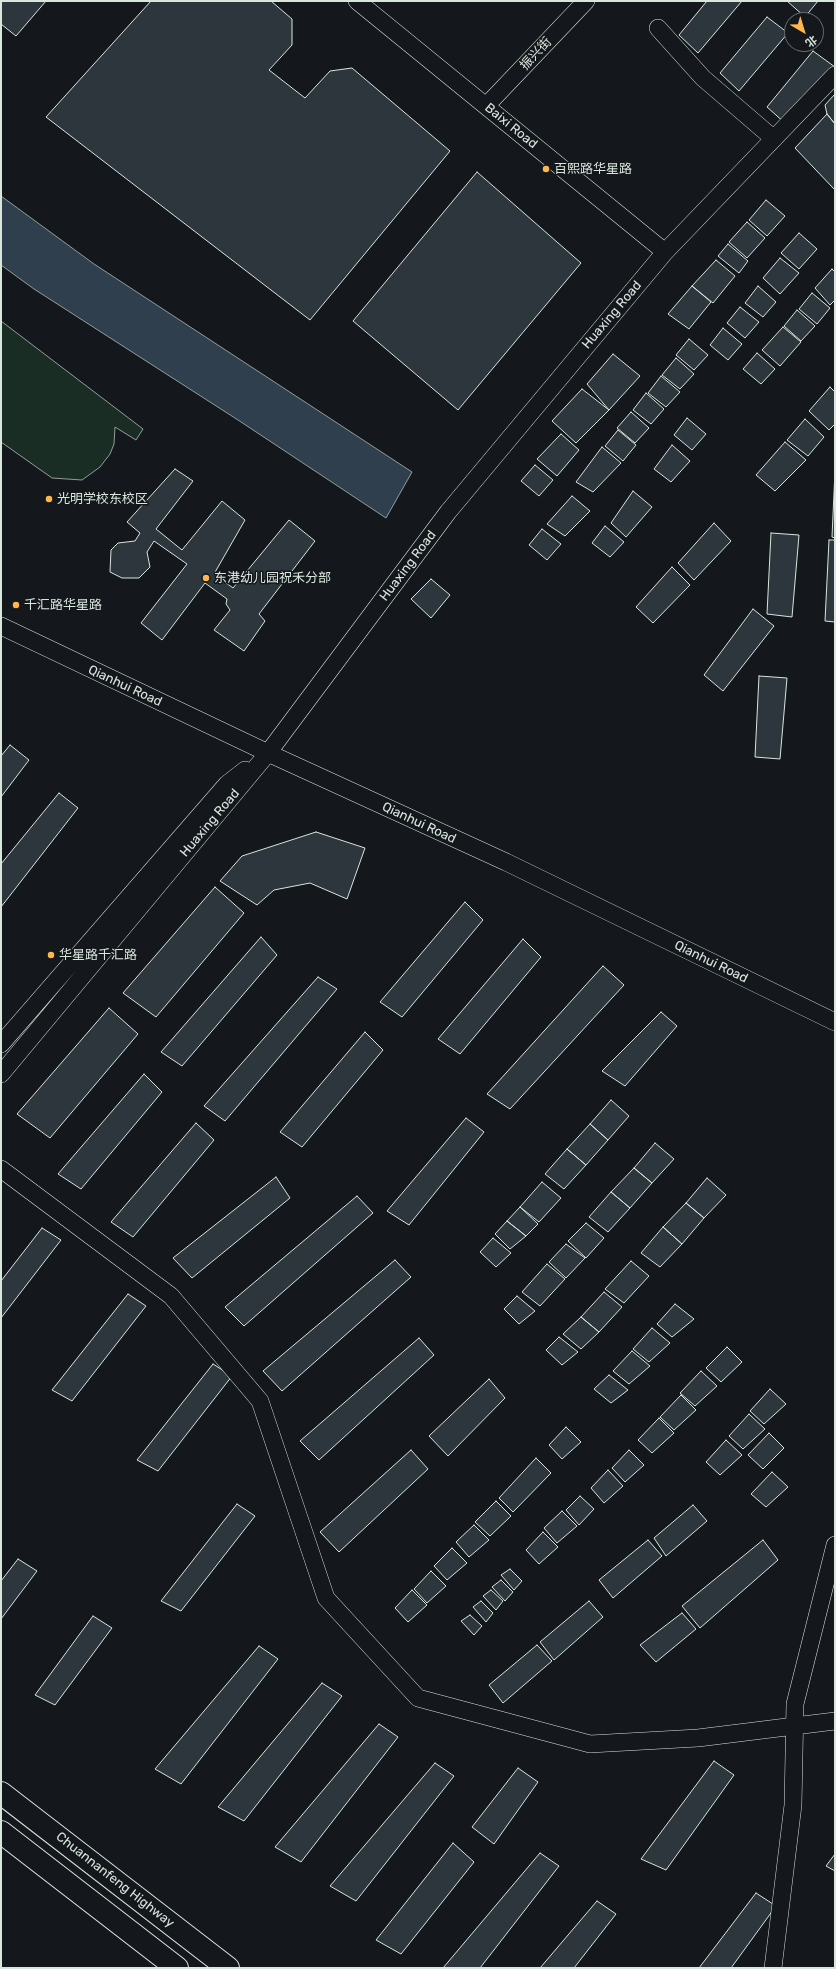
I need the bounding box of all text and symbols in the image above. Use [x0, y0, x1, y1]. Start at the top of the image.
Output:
north arrow [784, 12, 824, 52]
text: 北 [803, 33, 819, 50]
street label: 振兴街 [517, 34, 555, 74]
street label: Baixi Road [482, 100, 540, 152]
place label: 百熙路华星路 [554, 161, 632, 177]
marker: 百熙路华星路 [541, 164, 551, 174]
street label: Huaxing Road [579, 278, 645, 352]
place label: 光明学校东校区 [57, 491, 148, 507]
marker: 光明学校东校区 [44, 494, 54, 504]
street label: Huaxing Road [376, 528, 440, 604]
place label: 东港幼儿园祝禾分部 [214, 570, 331, 586]
marker: 东港幼儿园祝禾分部 [201, 573, 211, 583]
place label: 千汇路华星路 [24, 597, 102, 613]
marker: 千汇路华星路 [11, 600, 21, 610]
street label: Qianhui Road [86, 662, 164, 710]
street label: Huaxing Road [177, 786, 243, 860]
street label: Qianhui Road [380, 799, 458, 847]
street label: Qianhui Road [672, 937, 750, 987]
place label: 华星路千汇路 [59, 947, 137, 963]
marker: 华星路千汇路 [46, 950, 56, 960]
street label: Chuannanfeng Highway [53, 1829, 177, 1931]

